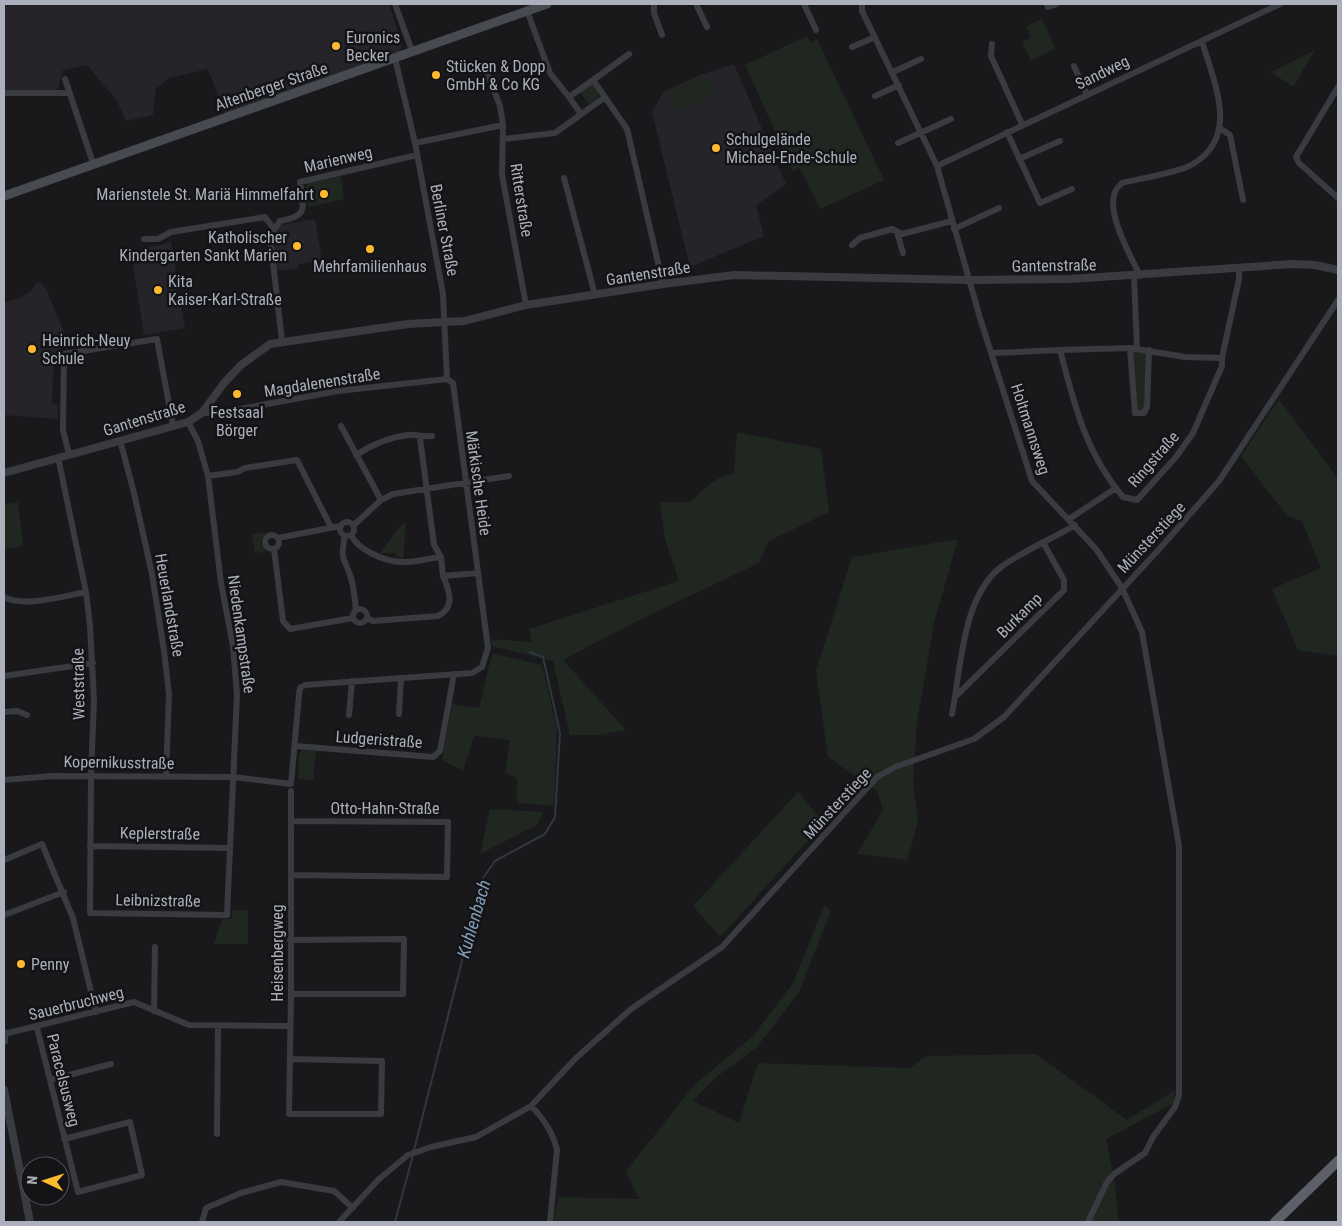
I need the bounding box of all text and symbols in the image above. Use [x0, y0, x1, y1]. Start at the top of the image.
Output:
place label: Euronics Becker [346, 28, 400, 65]
marker: Euronics Becker [330, 40, 342, 52]
street label: Sandweg [1072, 51, 1132, 94]
place label: Stücken & Dopp GmbH & Co KG [446, 57, 546, 94]
street label: Altenberger Straße [212, 58, 330, 115]
marker: Stücken & Dopp GmbH & Co KG [430, 69, 442, 81]
place label: Schulgelände Michael-Ende-Schule [726, 130, 857, 167]
street label: Marienweg [302, 142, 374, 177]
marker: Schulgelände Michael-Ende-Schule [710, 142, 722, 154]
street label: Ritterstraße [506, 162, 537, 238]
street label: Berliner Straße [426, 182, 463, 278]
place label: Marienstele St. Mariä Himmelfahrt [96, 185, 314, 204]
marker: Marienstele St. Mariä Himmelfahrt [318, 188, 330, 200]
place label: Katholischer Kindergarten Sankt Marien [119, 228, 287, 265]
marker: Katholischer Kindergarten Sankt Marien [291, 240, 303, 252]
marker: Mehrfamilienhaus [364, 243, 376, 255]
street label: Gantenstraße [1011, 255, 1097, 276]
place label: Mehrfamilienhaus [313, 257, 427, 276]
street label: Gantenstraße [605, 257, 692, 290]
place label: Kita Kaiser-Karl-Straße [168, 272, 282, 309]
marker: Kita Kaiser-Karl-Straße [152, 284, 164, 296]
place label: Heinrich-Neuy Schule [42, 331, 131, 368]
marker: Heinrich-Neuy Schule [26, 343, 38, 355]
street label: Magdalenenstraße [263, 364, 382, 401]
street label: Holtmannsweg [1007, 381, 1054, 477]
marker: Festsaal Börger [231, 388, 243, 400]
street label: Gantenstraße [101, 397, 188, 440]
place label: Festsaal Börger [210, 403, 264, 440]
street label: Ringstraße [1124, 427, 1183, 491]
street label: Märkische Heide [462, 429, 495, 537]
street label: Münsterstiege [1114, 498, 1189, 577]
street label: Heuerlandstraße [151, 552, 188, 658]
street label: Niedenkampstraße [224, 574, 259, 694]
street label: Burkamp [993, 589, 1046, 642]
street label: Weststraße [68, 648, 89, 720]
street label: Ludgeristraße [335, 727, 423, 752]
street label: Kopernikusstraße [64, 752, 174, 773]
street label: Münsterstiege [800, 764, 875, 843]
street label: Otto-Hahn-Straße [330, 799, 440, 818]
street label: Keplerstraße [120, 823, 200, 844]
water label: Kuhlenbach [452, 877, 495, 960]
street label: Leibnizstraße [115, 890, 201, 911]
street label: Heisenbergweg [268, 904, 287, 1002]
place label: Penny [31, 955, 70, 974]
marker: Penny [15, 958, 27, 970]
street label: Sauerbruchweg [27, 982, 126, 1024]
street label: Paracelsusweg [43, 1032, 84, 1129]
north arrow [20, 1156, 70, 1206]
text: N [24, 1175, 40, 1185]

